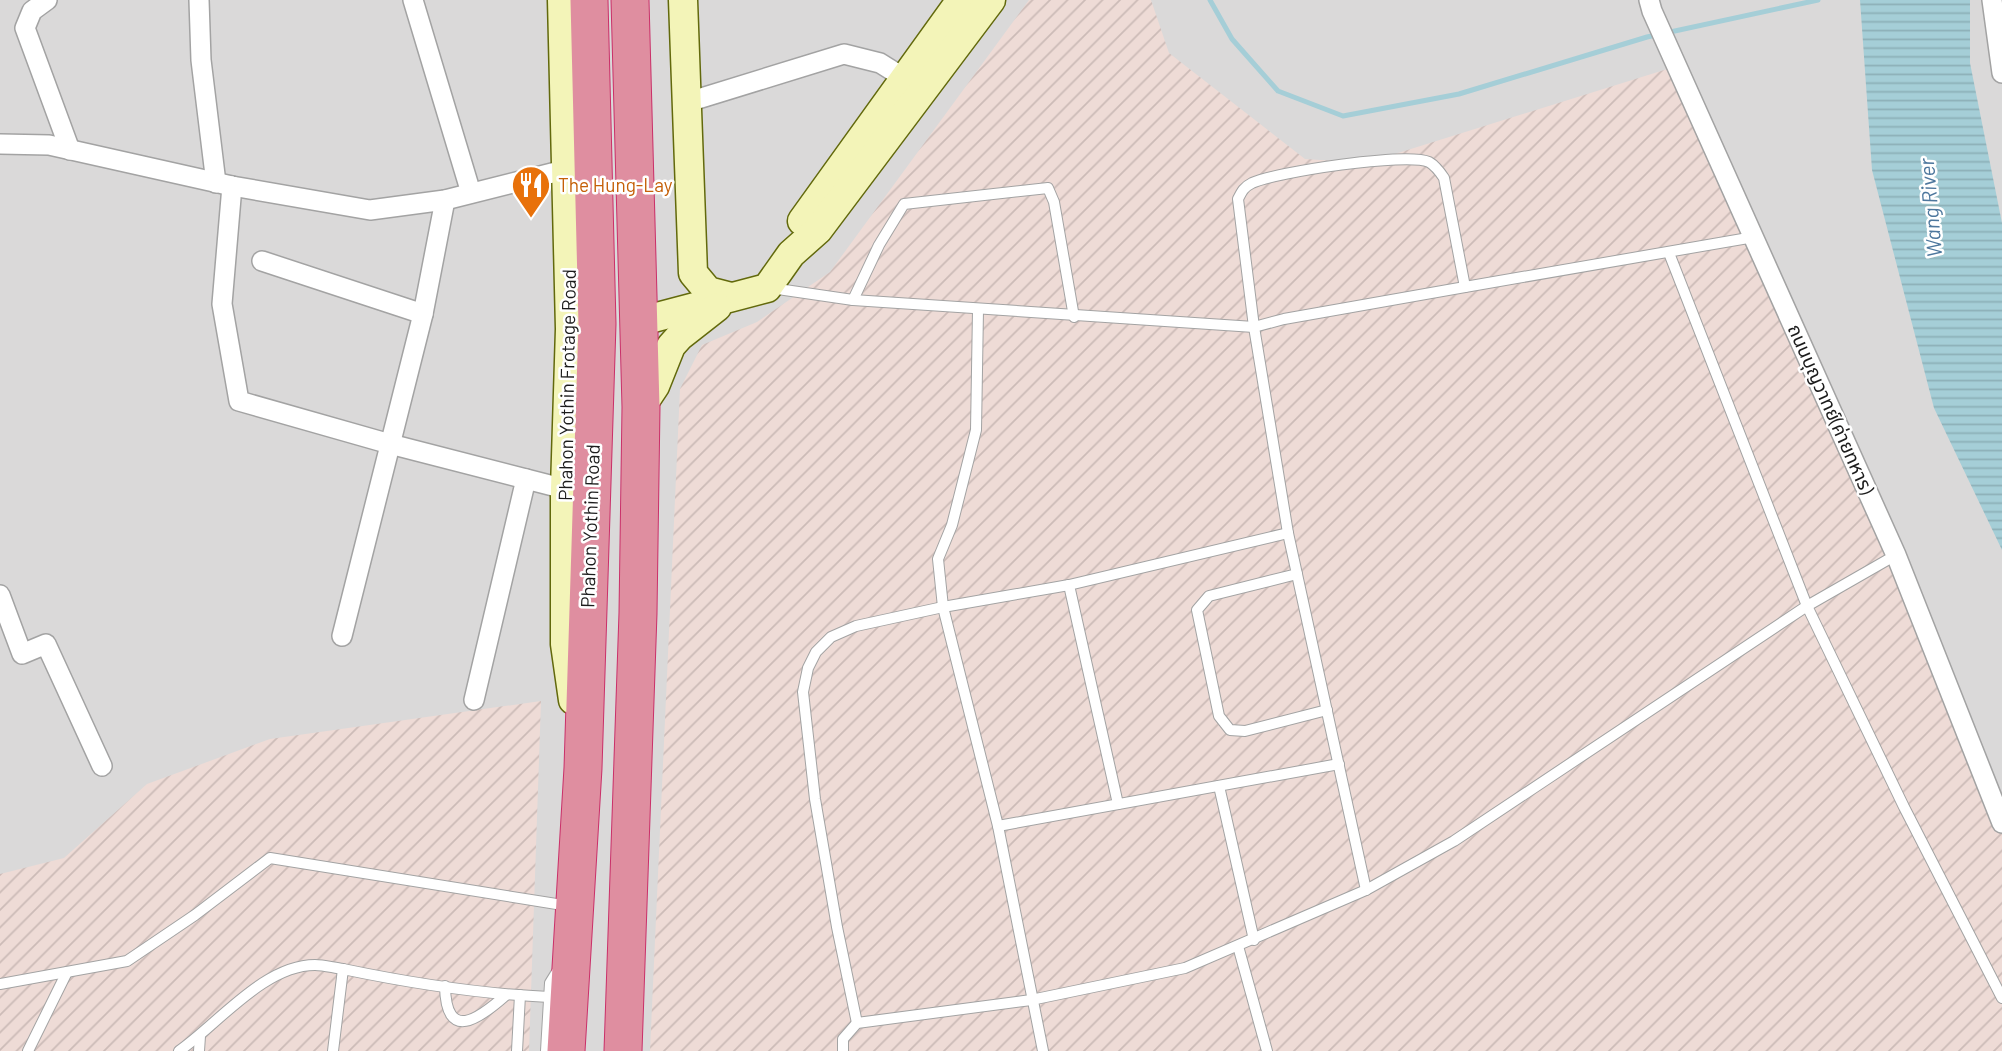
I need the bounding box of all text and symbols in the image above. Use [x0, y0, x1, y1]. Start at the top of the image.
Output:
water label: Wang River [1913, 157, 1946, 259]
restaurant icon: The Hung-Lay [510, 164, 552, 219]
place label: The Hung-Lay [558, 173, 673, 196]
street label: Phahon Yothin Frotage Road [553, 269, 580, 501]
street label: ถนนบุญวาทย์(ค่ายทหาร) [1783, 320, 1880, 499]
street label: Phahon Yothin Road [575, 444, 604, 608]

